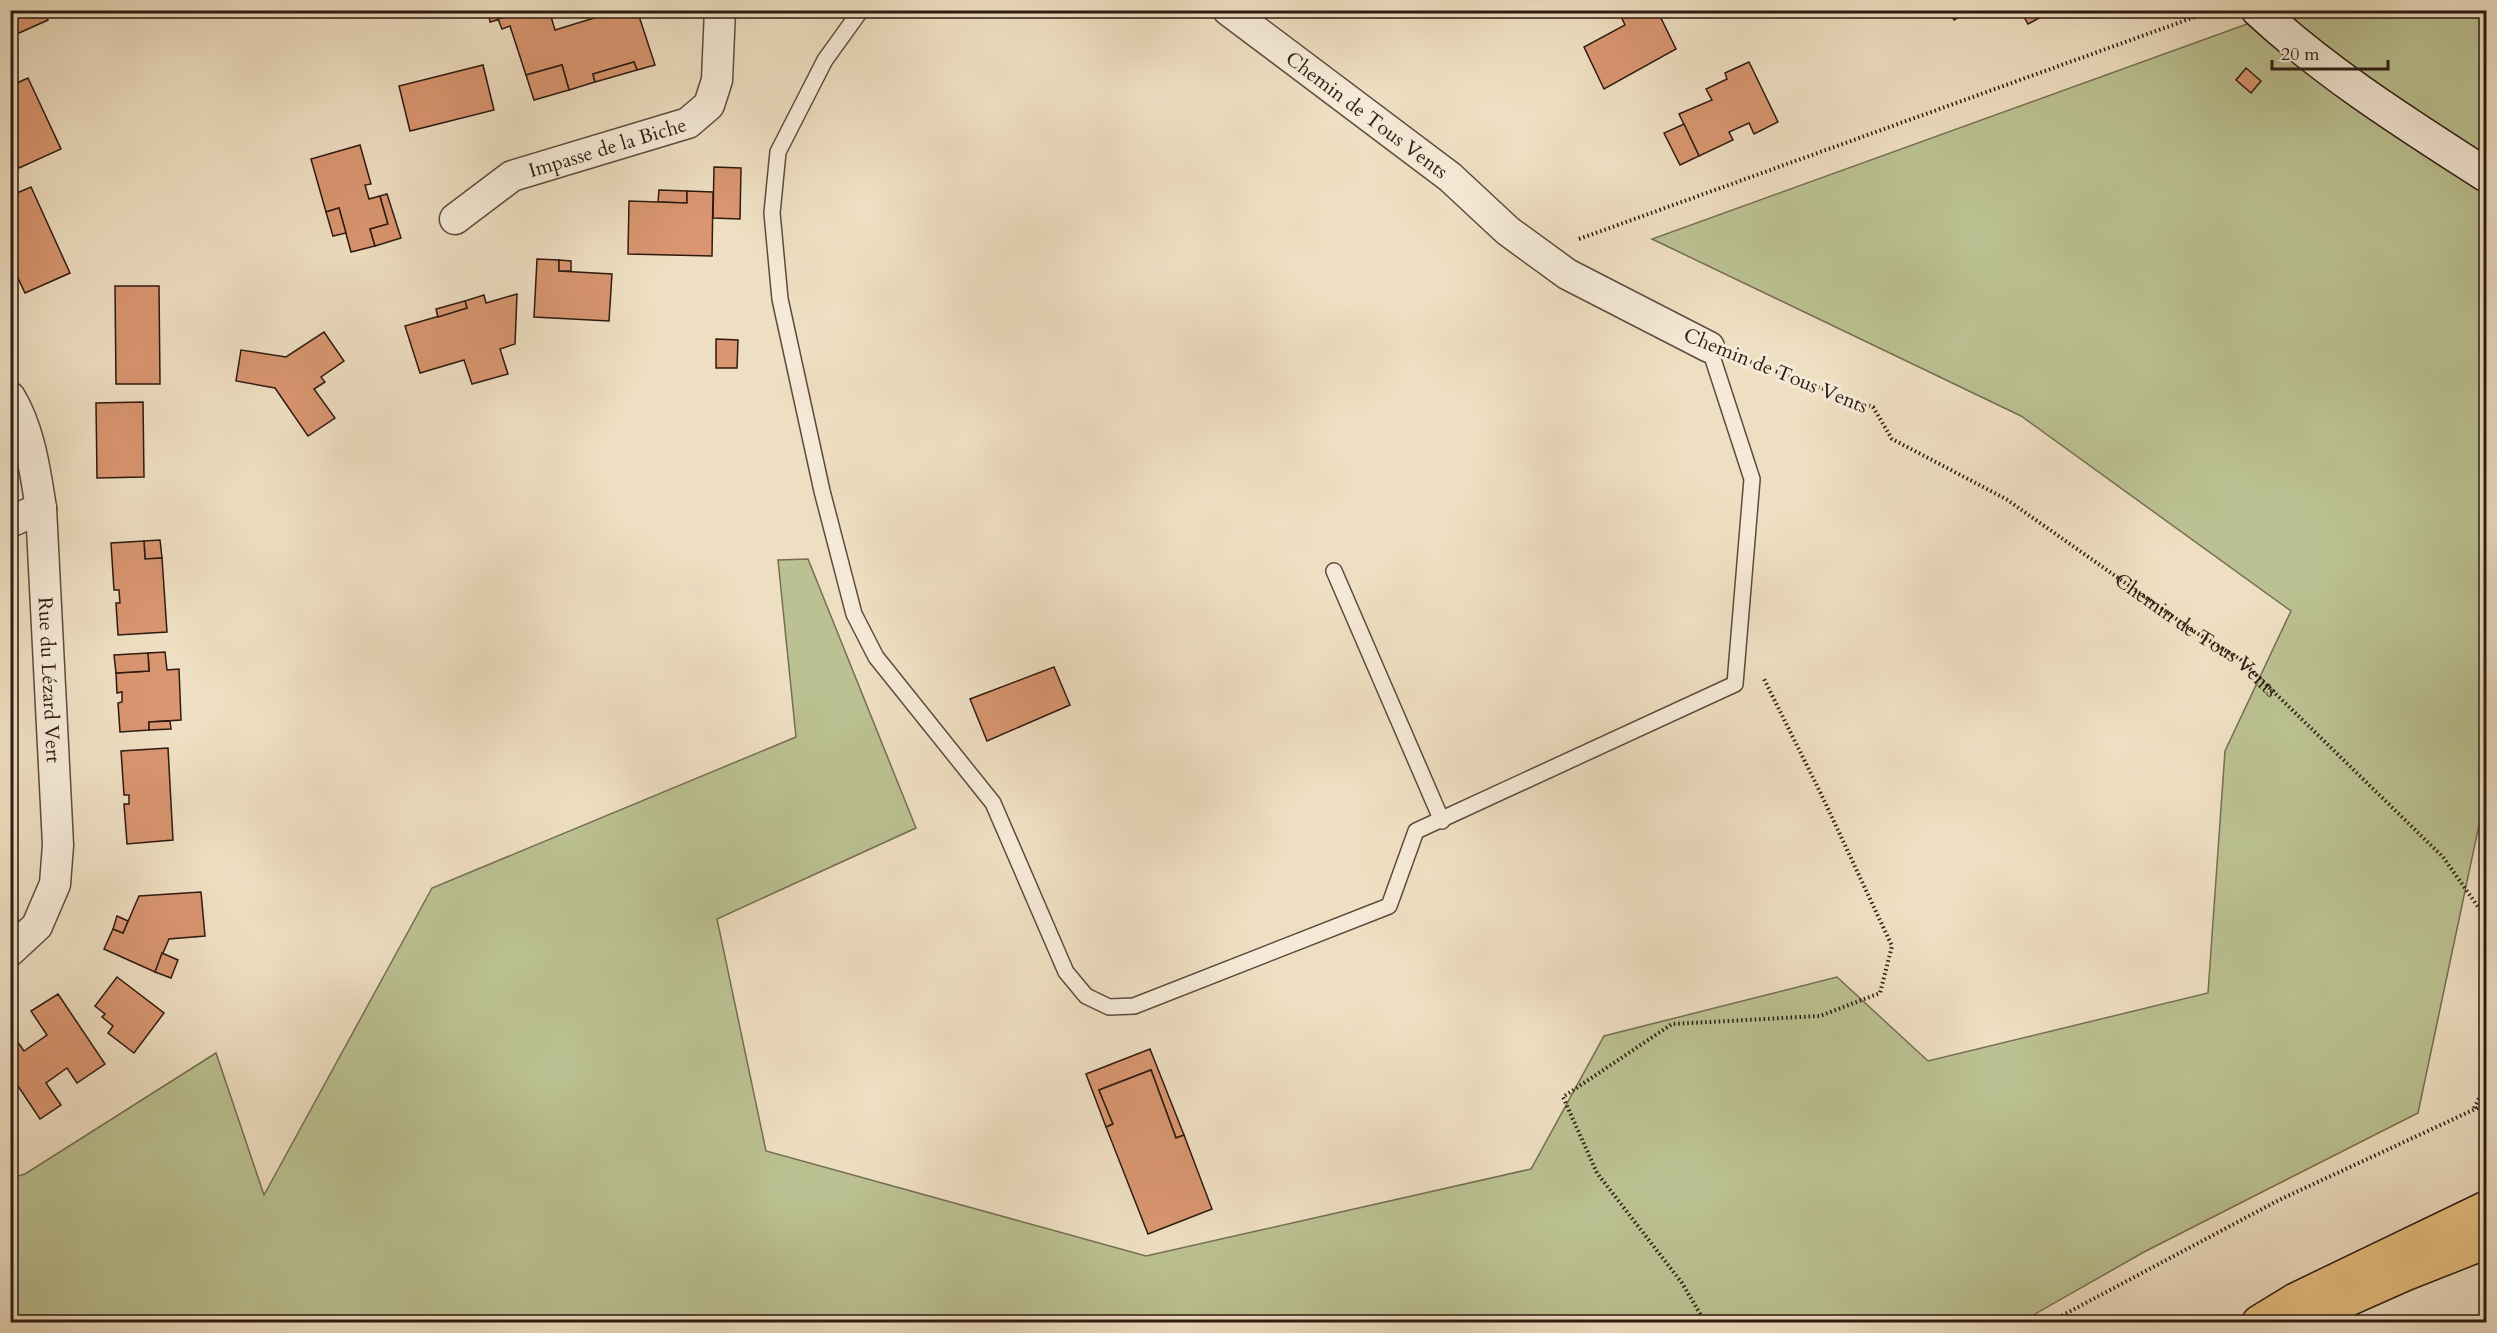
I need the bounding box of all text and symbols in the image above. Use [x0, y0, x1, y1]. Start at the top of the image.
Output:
scale bar [2272, 33, 2388, 71]
text: 20 m [2281, 42, 2320, 67]
street label: Chemin de Tous Vents [1280, 45, 1453, 185]
street label: Impasse de la Biche [525, 111, 690, 184]
street label: Chemin de Tous Vents [1680, 321, 1872, 420]
street label: Chemin de Tous Vents [2109, 567, 2284, 703]
street label: Rue du Lézard Vert [32, 596, 67, 764]

